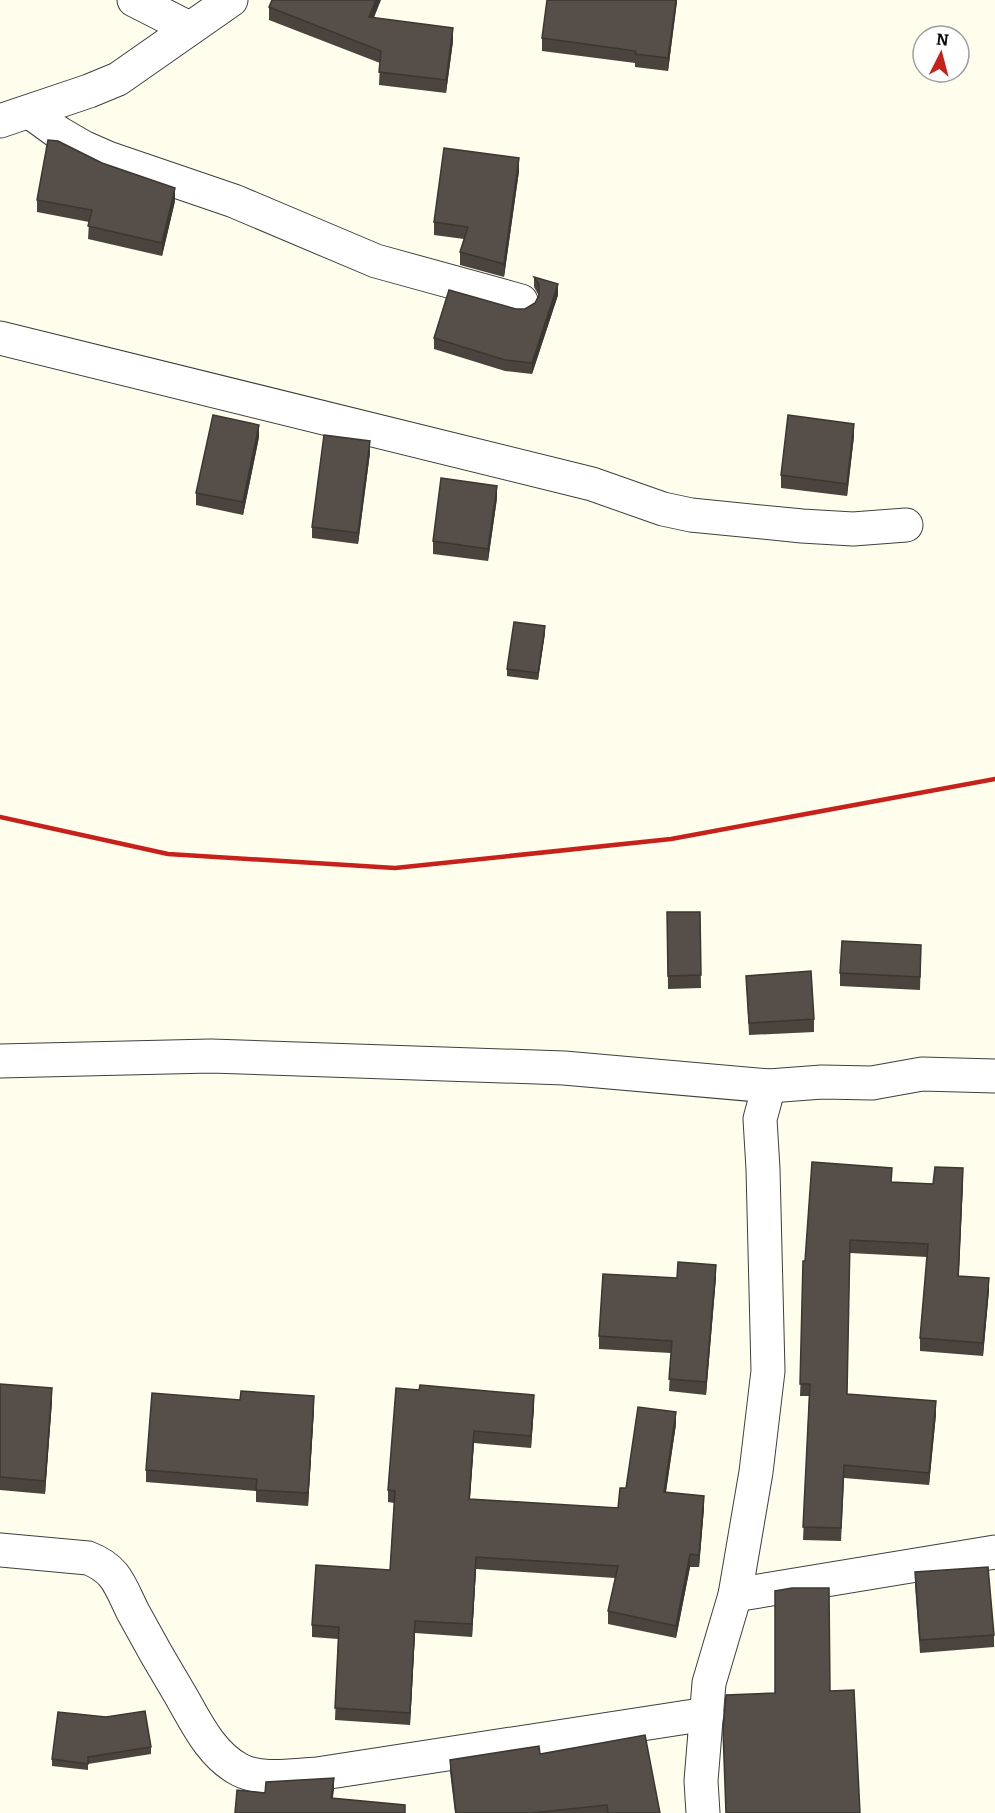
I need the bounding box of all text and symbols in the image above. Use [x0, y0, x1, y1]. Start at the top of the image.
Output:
north arrow [911, 24, 971, 84]
text: N [935, 29, 950, 50]

